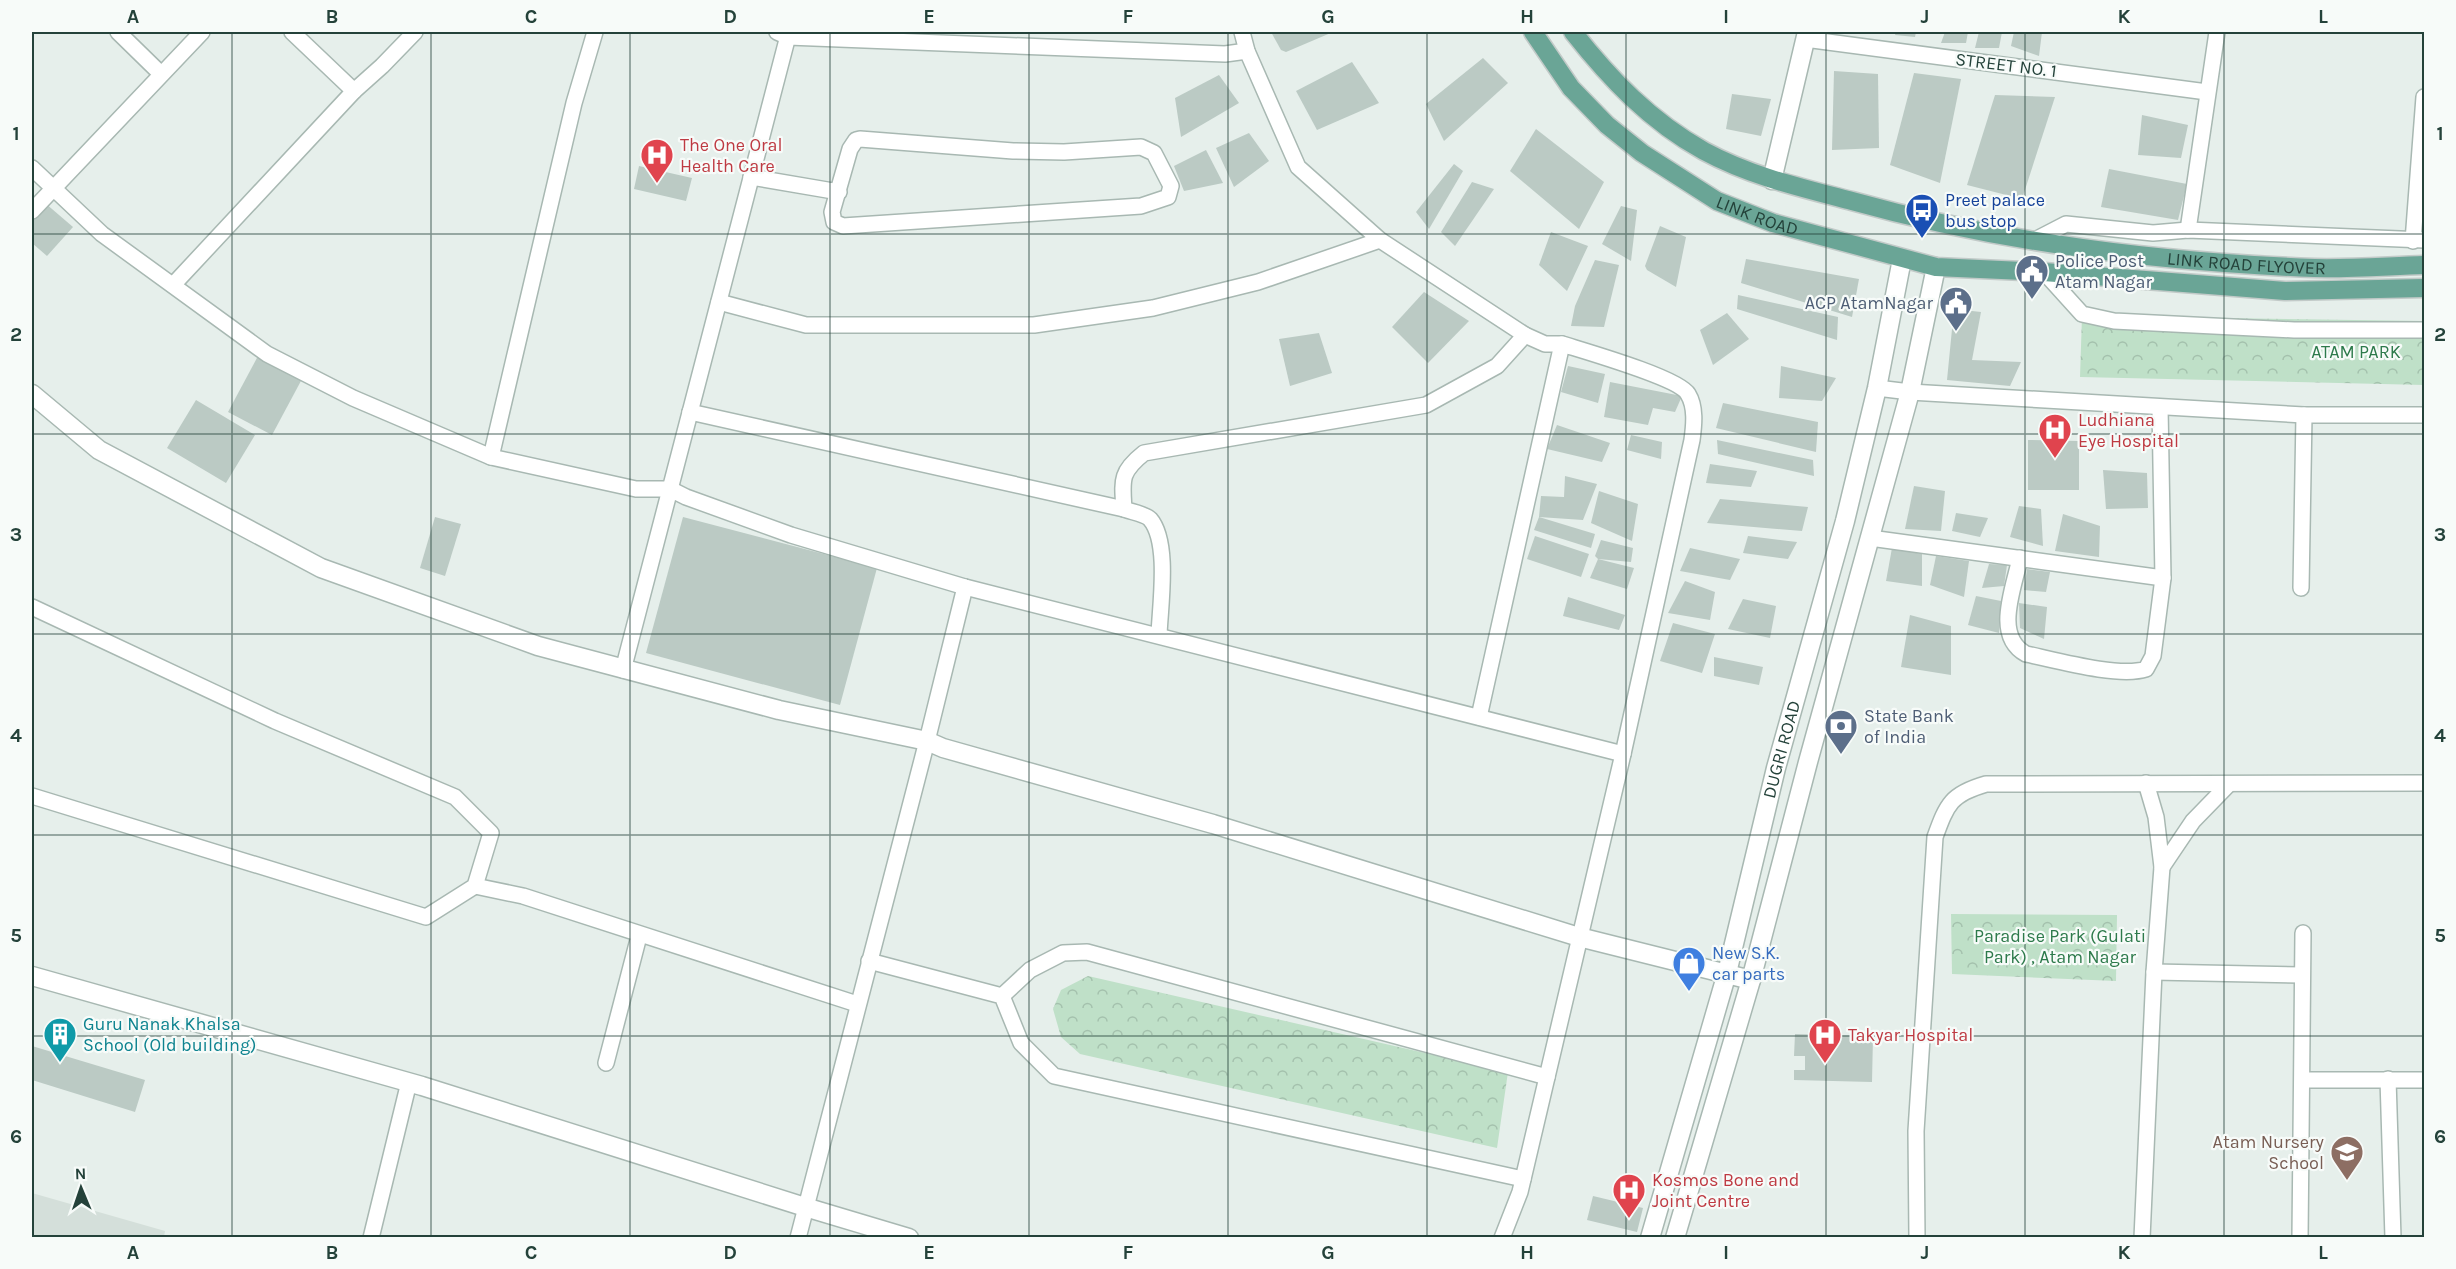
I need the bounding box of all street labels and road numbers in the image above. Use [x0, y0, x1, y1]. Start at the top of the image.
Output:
street label: STREET NO. 1 [1954, 48, 2058, 82]
street label: LINK ROAD [1713, 191, 1801, 240]
street label: LINK ROAD FLYOVER [2166, 247, 2326, 279]
street label: DUGRI ROAD [1758, 698, 1805, 801]

